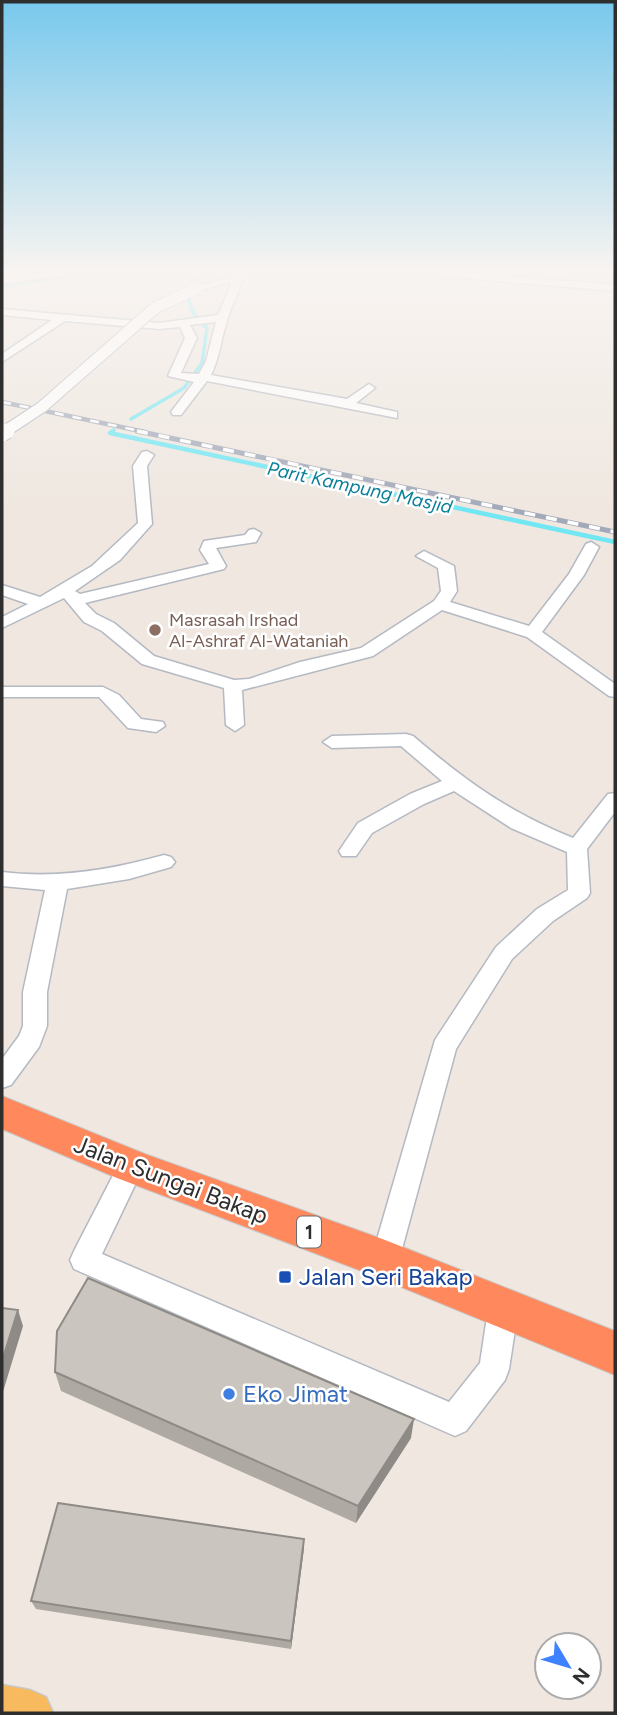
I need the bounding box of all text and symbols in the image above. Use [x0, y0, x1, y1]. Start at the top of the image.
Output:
water label: Parit Kampung Masjid [265, 457, 455, 519]
place label: Masrasah Irshad Al-Ashraf Al-Wataniah [169, 609, 348, 652]
marker: Masrasah Irshad Al-Ashraf Al-Wataniah [147, 622, 163, 638]
street label: Jalan Sungai Bakap [70, 1129, 272, 1230]
road number: 1 [297, 1216, 321, 1248]
place label: Jalan Seri Bakap [299, 1262, 473, 1291]
marker: Jalan Seri Bakap [277, 1269, 293, 1285]
place label: Eko Jimat [243, 1379, 348, 1408]
marker: Eko Jimat [221, 1386, 237, 1402]
north arrow [533, 1631, 603, 1701]
text: N [567, 1663, 595, 1689]

